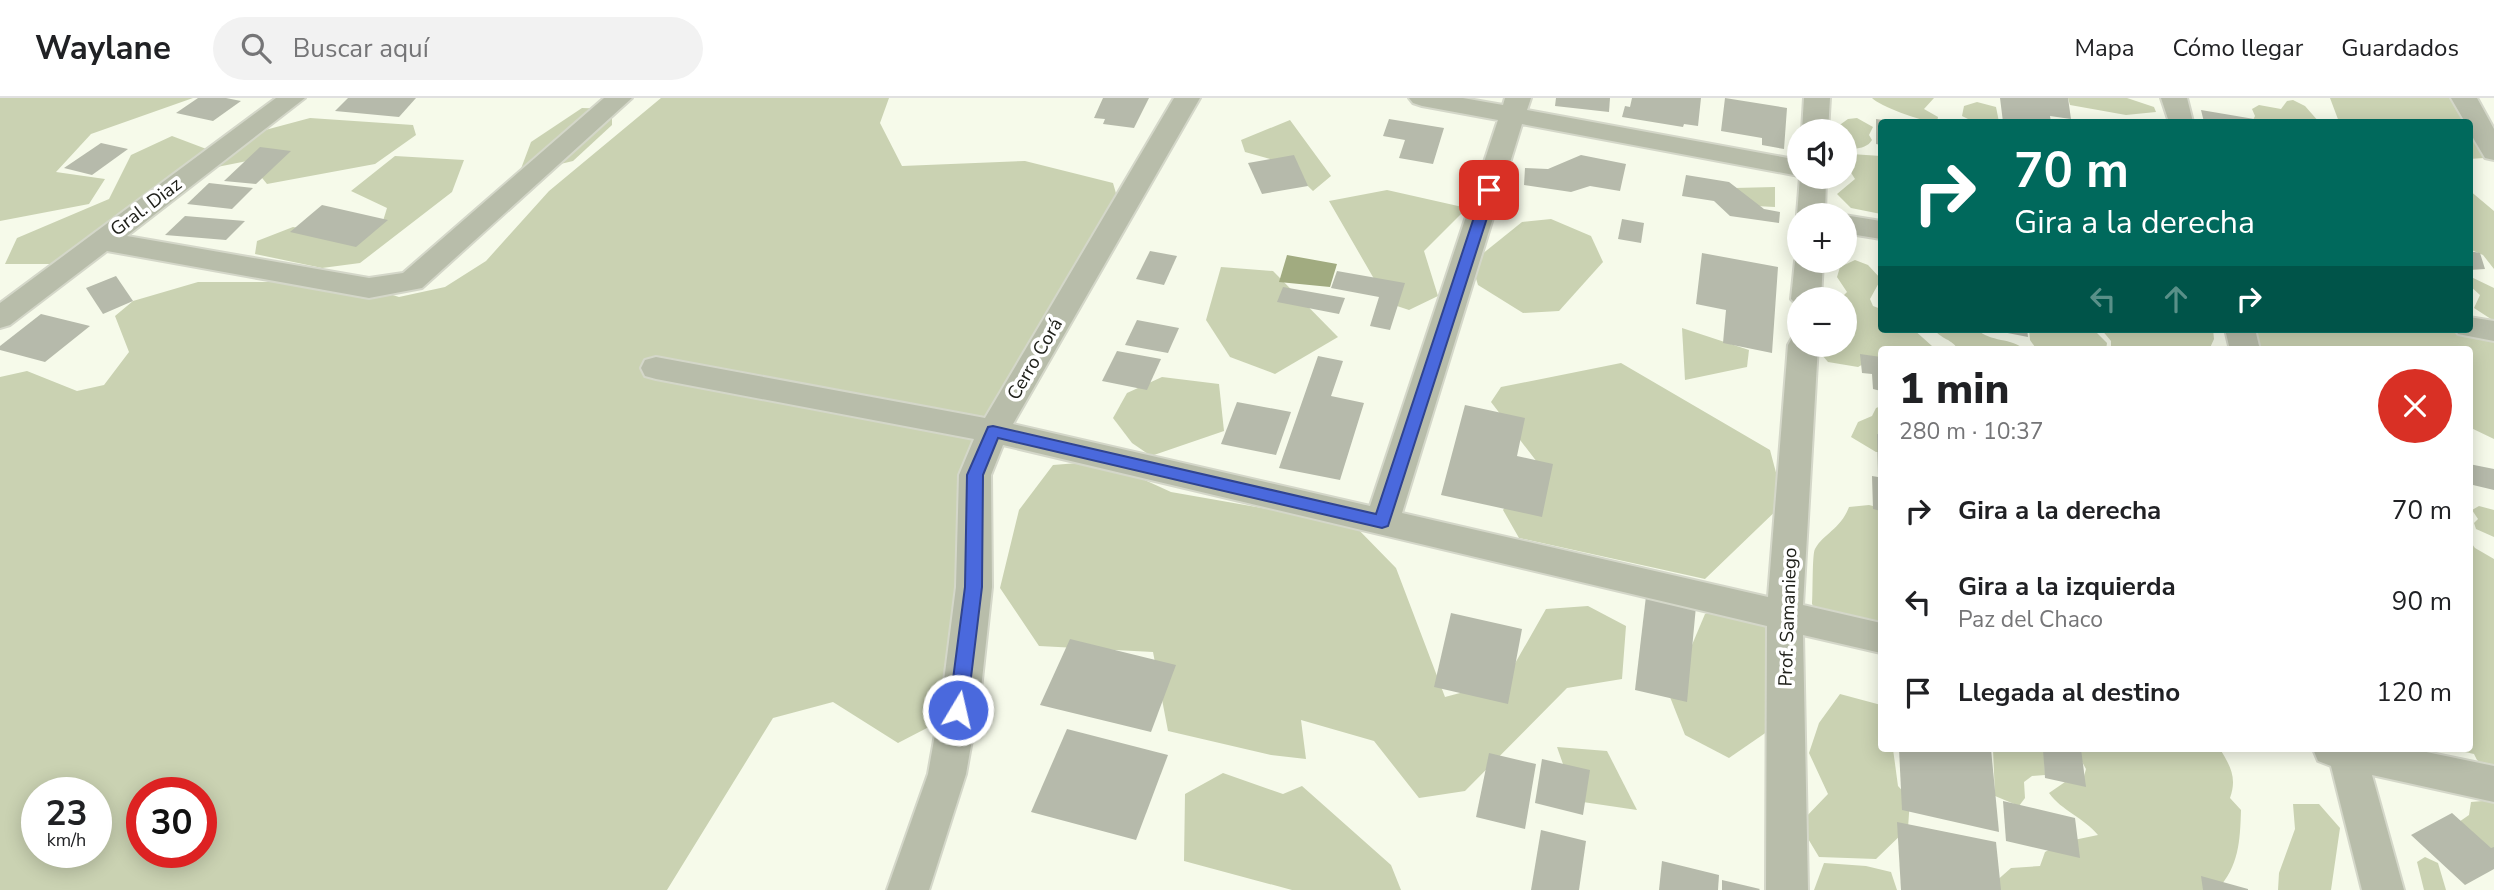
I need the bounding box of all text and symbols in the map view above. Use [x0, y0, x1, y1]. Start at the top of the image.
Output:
search box [213, 17, 703, 80]
text: Waylane [35, 26, 171, 71]
icon: search [237, 29, 275, 67]
text: Buscar aquí [293, 31, 429, 66]
text: Mapa [2074, 32, 2134, 64]
text: Cómo llegar [2172, 32, 2303, 64]
text: Guardados [2341, 32, 2459, 64]
map controls [1787, 119, 1857, 357]
button: sound [1787, 119, 1857, 189]
text: 70 m [2014, 137, 2129, 204]
icon: right [1899, 147, 1990, 238]
pin [1459, 160, 1519, 220]
icon: arrive [1470, 171, 1508, 209]
street label: Gral. Diaz [105, 172, 187, 242]
text: Gira a la derecha [2014, 201, 2255, 244]
button: + [1787, 203, 1857, 273]
icon: left [2084, 280, 2122, 318]
icon: ahead [2157, 280, 2195, 318]
icon: right [2230, 280, 2268, 318]
button: − [1787, 287, 1857, 357]
street label: Cerro Corá [1001, 313, 1069, 405]
text: 1 min [1899, 361, 2009, 418]
button: close [2378, 369, 2452, 443]
text: 280 m · 10:37 [1899, 416, 2044, 447]
icon: right [1899, 492, 1937, 530]
text: Gira a la derecha [1958, 493, 2161, 528]
text: 70 m [2392, 493, 2452, 528]
street label: Prof. Samaniego [1773, 547, 1803, 687]
text: Gira a la izquierda [1958, 569, 2176, 604]
icon: left [1899, 583, 1937, 621]
text: 90 m [2392, 584, 2452, 619]
text: Paz del Chaco [1958, 604, 2103, 635]
position arrow [921, 673, 995, 747]
icon: arrive [1899, 674, 1937, 712]
text: Llegada al destino [1958, 675, 2180, 710]
text: 120 m [2376, 675, 2452, 710]
speed limit sign: 30 [126, 777, 217, 868]
text: 23 [45, 790, 88, 837]
text: km/h [47, 828, 86, 852]

